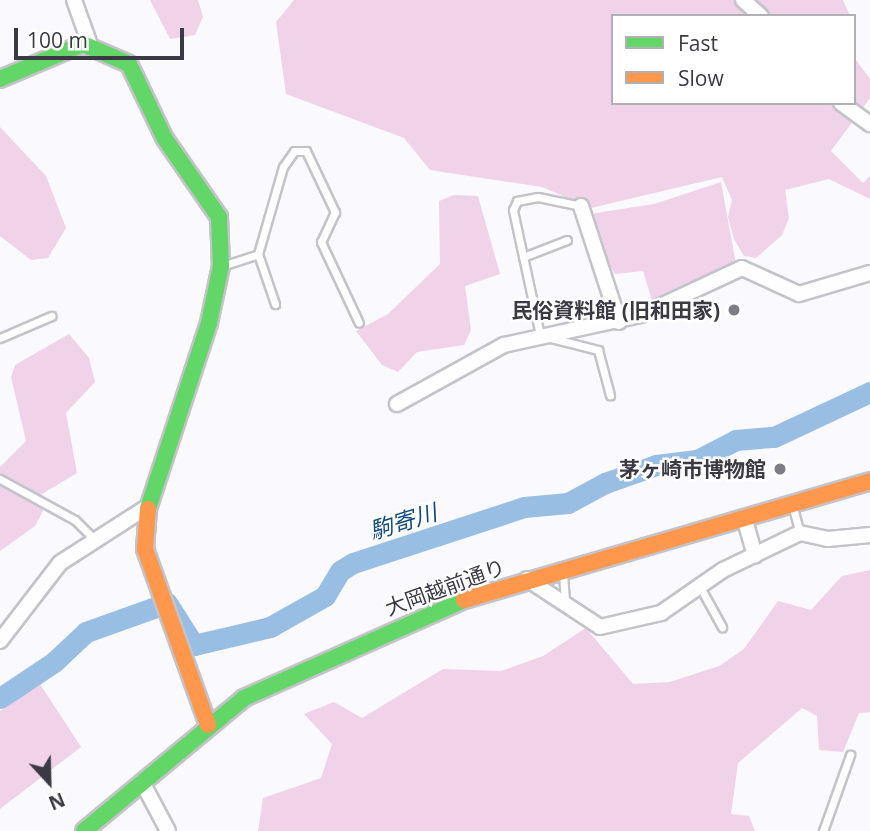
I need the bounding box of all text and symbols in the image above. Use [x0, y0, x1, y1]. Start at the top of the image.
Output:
scale bar [18, 14, 187, 58]
legend [611, 14, 856, 105]
text: 100 m [27, 26, 88, 54]
text: Fast [678, 29, 718, 57]
text: Slow [678, 64, 724, 92]
place label: 民俗資料館 (旧和田家) [511, 297, 720, 323]
marker: 民俗資料館 (旧和田家) [726, 302, 742, 318]
place label: 茅ヶ崎市博物館 [619, 456, 766, 482]
marker: 茅ヶ崎市博物館 [772, 461, 788, 477]
water label: 駒寄川 [366, 498, 440, 544]
street label: 大岡越前通り [381, 554, 509, 620]
north arrow [14, 747, 84, 817]
text: N [45, 787, 69, 816]

